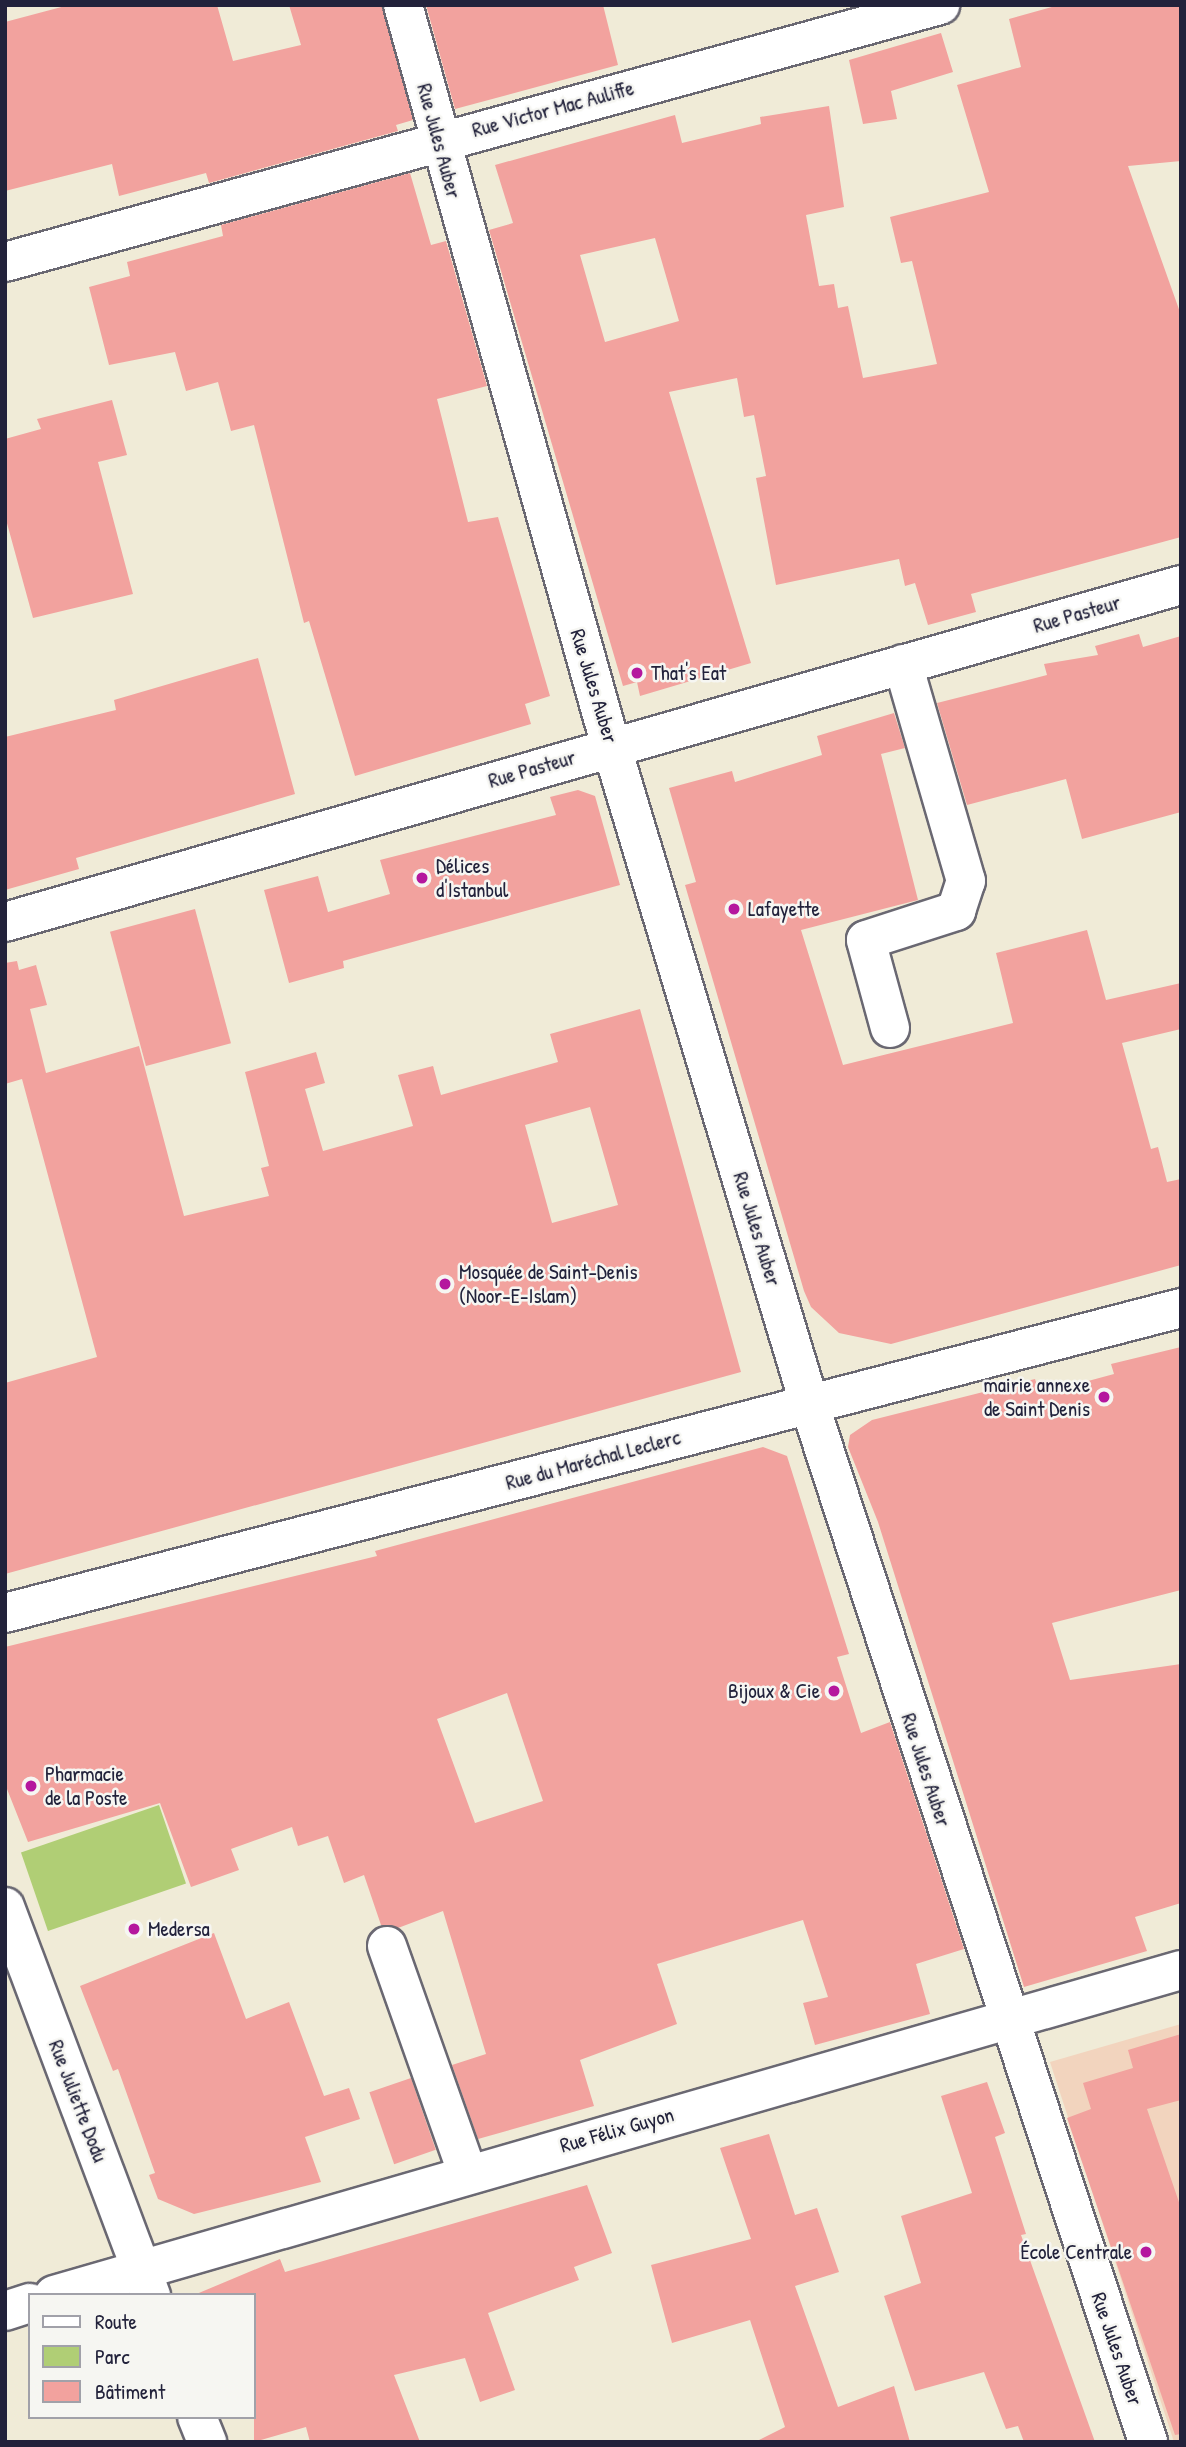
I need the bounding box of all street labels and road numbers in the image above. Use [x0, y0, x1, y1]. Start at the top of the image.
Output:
street label: Rue Victor Mac Auliffe [469, 75, 637, 143]
street label: Rue Jules Auber [412, 81, 466, 201]
street label: Rue Pasteur [1030, 590, 1124, 638]
street label: Rue Jules Auber [565, 626, 623, 746]
street label: Rue Pasteur [485, 745, 579, 793]
street label: Rue Jules Auber [728, 1169, 786, 1289]
street label: Rue du Maréchal Leclerc [503, 1425, 683, 1495]
street label: Rue Jules Auber [896, 1710, 956, 1830]
street label: Rue Juliette Dodu [43, 2036, 113, 2166]
street label: Rue Félix Guyon [557, 2102, 677, 2158]
street label: Rue Jules Auber [1086, 2289, 1148, 2409]

